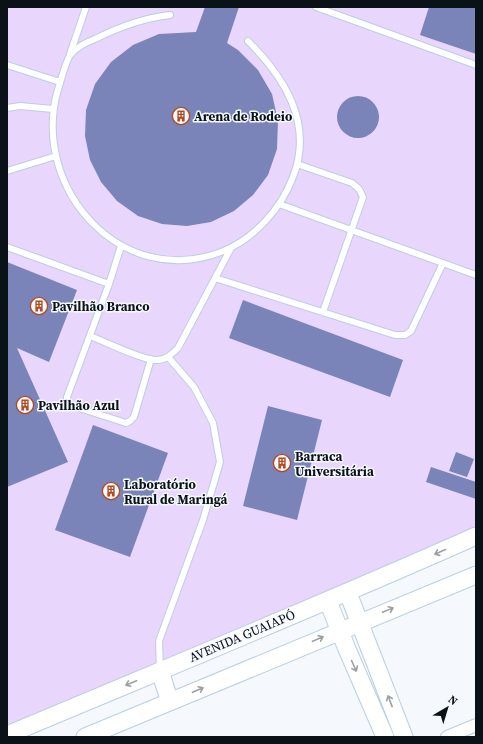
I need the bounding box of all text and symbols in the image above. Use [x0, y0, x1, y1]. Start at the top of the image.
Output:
building icon: Arena de Rodeio [171, 106, 191, 126]
place label: Arena de Rodeio [194, 108, 292, 125]
building icon: Pavilhão Branco [29, 296, 49, 316]
place label: Pavilhão Branco [52, 298, 150, 315]
building icon: Pavilhão Azul [15, 395, 35, 415]
place label: Pavilhão Azul [38, 397, 119, 414]
place label: Barraca Universitária [295, 448, 374, 480]
building icon: Barraca Universitária [272, 453, 292, 473]
place label: Laboratório Rural de Maringá [124, 476, 228, 508]
building icon: Laboratório Rural de Maringá [101, 481, 121, 501]
one-way arrow [435, 549, 447, 556]
street label: AVENIDA GUAIAPÓ [186, 606, 298, 666]
one-way arrow [381, 606, 393, 614]
one-way arrow [312, 635, 324, 643]
one-way arrow [351, 660, 358, 672]
one-way arrow [126, 680, 138, 687]
one-way arrow [192, 686, 204, 693]
north arrow [427, 688, 467, 728]
text: N [445, 692, 461, 709]
one-way arrow [385, 695, 393, 707]

